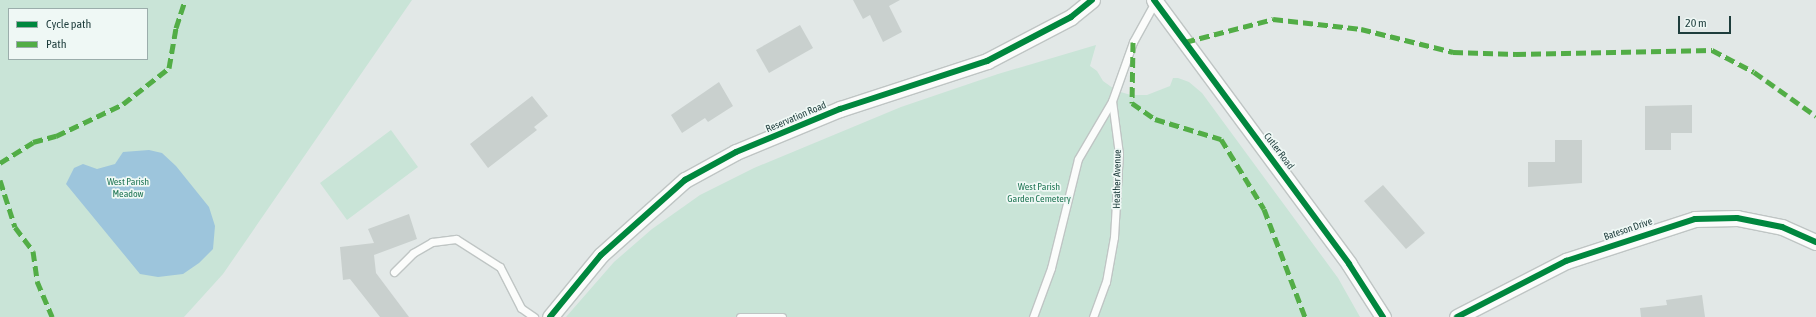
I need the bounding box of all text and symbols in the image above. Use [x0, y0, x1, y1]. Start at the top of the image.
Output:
legend [8, 8, 148, 60]
scale bar [1680, 8, 1733, 34]
text: 20 m [1685, 16, 1707, 30]
text: Cycle path [46, 17, 91, 31]
text: Path [46, 37, 67, 51]
street label: Reservation Road [764, 99, 828, 135]
street label: Cutler Road [1261, 130, 1297, 172]
street label: Heather Avenue [1110, 149, 1124, 209]
park label: West Parish Meadow [107, 175, 149, 198]
park label: West Parish Garden Cemetery [1007, 180, 1071, 204]
street label: Bateson Drive [1602, 215, 1654, 243]

